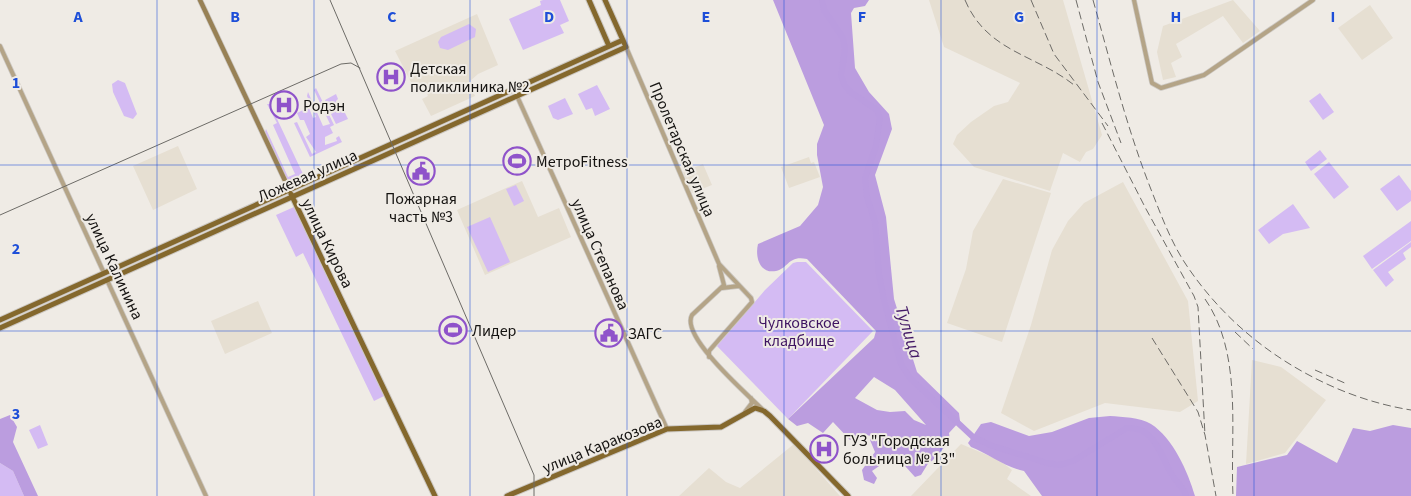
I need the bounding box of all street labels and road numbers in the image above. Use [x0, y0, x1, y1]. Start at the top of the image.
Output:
street label: Пролетарская улица [644, 79, 720, 220]
street label: Ложевая улица [254, 144, 361, 208]
street label: улица Кирова [296, 195, 358, 292]
street label: улица Степанова [566, 195, 634, 314]
street label: улица Калинина [80, 210, 148, 323]
street label: улица Каракозова [539, 411, 666, 479]

